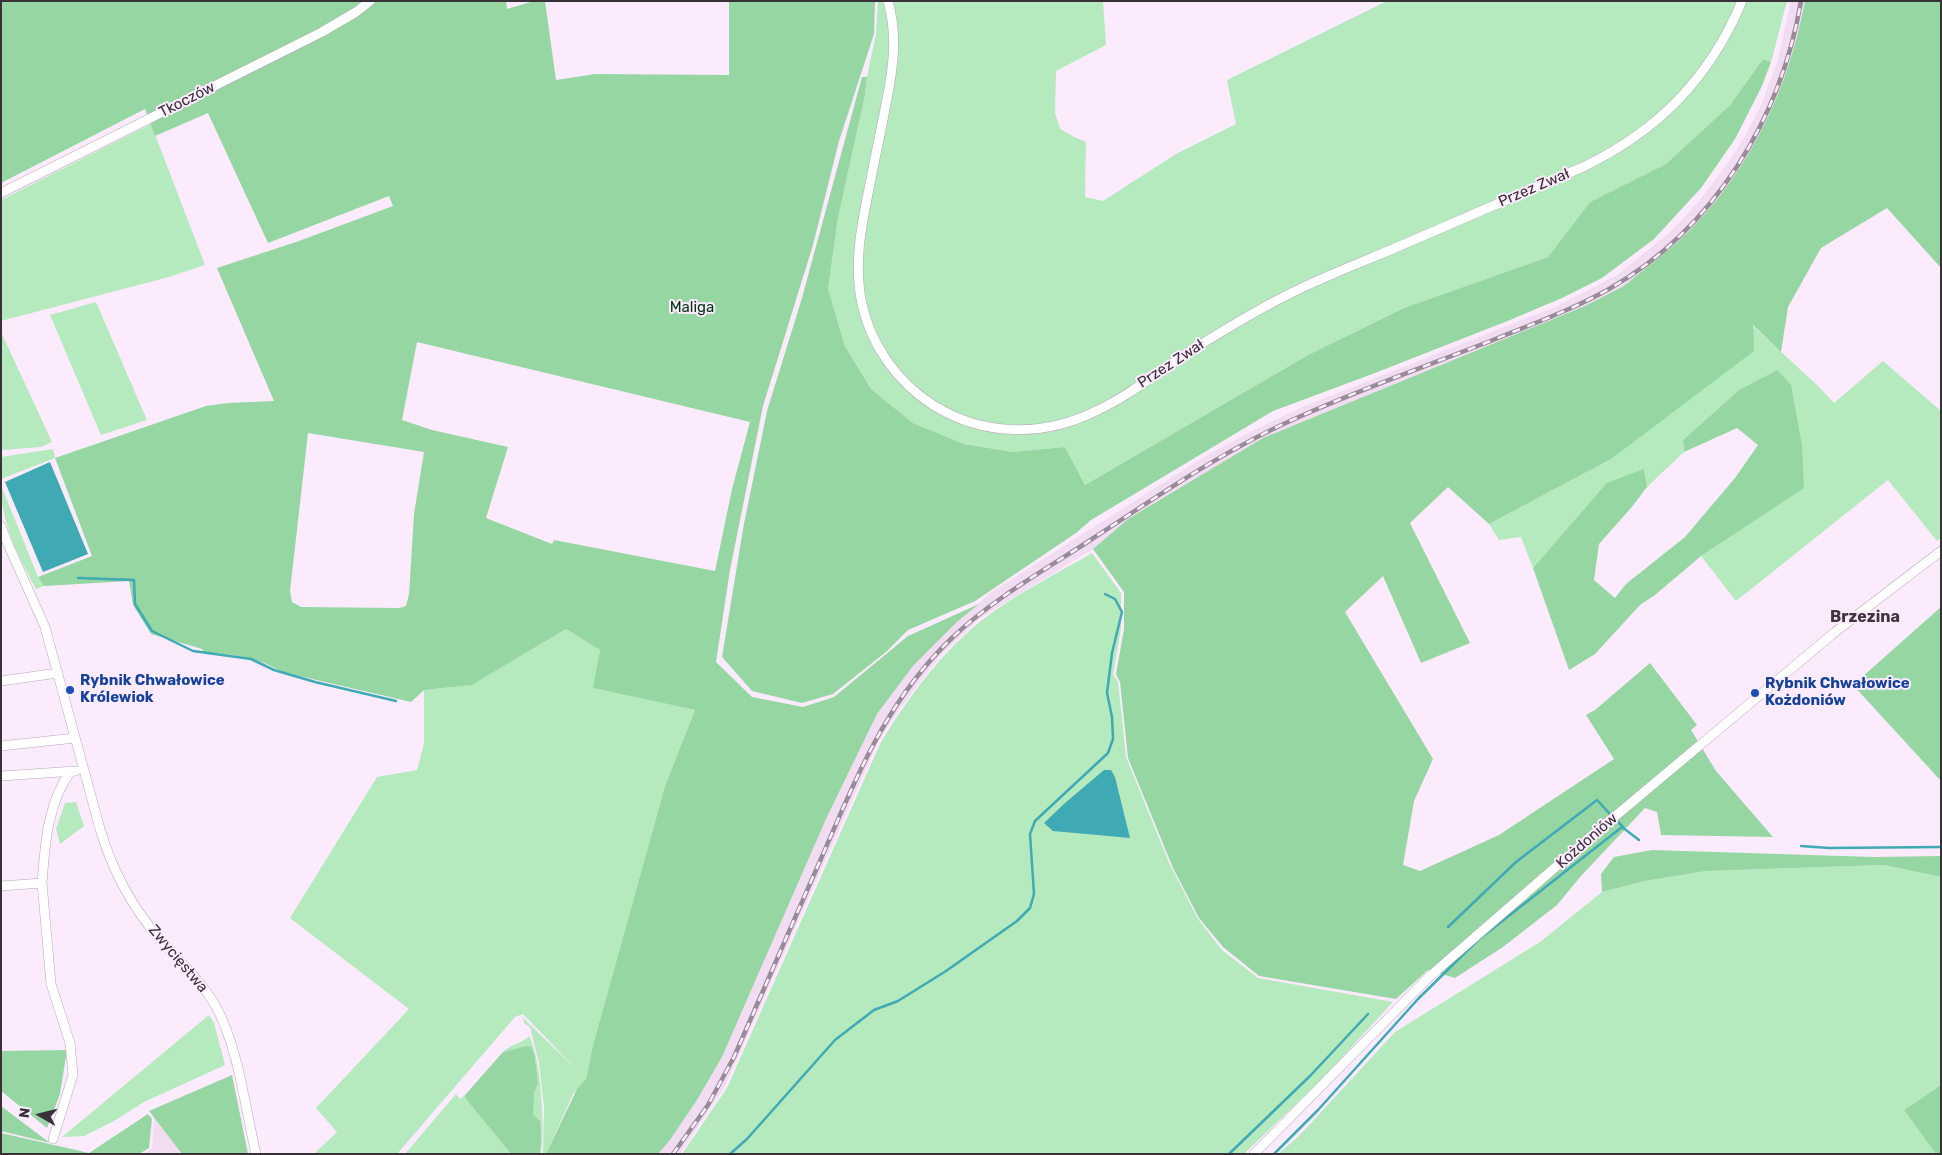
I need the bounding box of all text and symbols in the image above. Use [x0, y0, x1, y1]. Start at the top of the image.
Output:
street label: Tkoczów [156, 78, 218, 122]
street label: Przez Zwał [1496, 165, 1572, 211]
park label: Maliga [670, 299, 714, 317]
street label: Przez Zwał [1134, 336, 1208, 392]
district label: Brzezina [1830, 607, 1900, 627]
place label: Rybnik Chwałowice Królewiok [80, 672, 225, 707]
place label: Rybnik Chwałowice Kożdoniów [1765, 675, 1910, 710]
marker: Rybnik Chwałowice Królewiok [64, 684, 76, 696]
marker: Rybnik Chwałowice Kożdoniów [1749, 687, 1761, 699]
street label: Kożdoniów [1553, 809, 1621, 873]
street label: Zwycięstwa [145, 922, 211, 996]
north arrow [15, 1090, 65, 1140]
text: N [16, 1107, 34, 1119]

